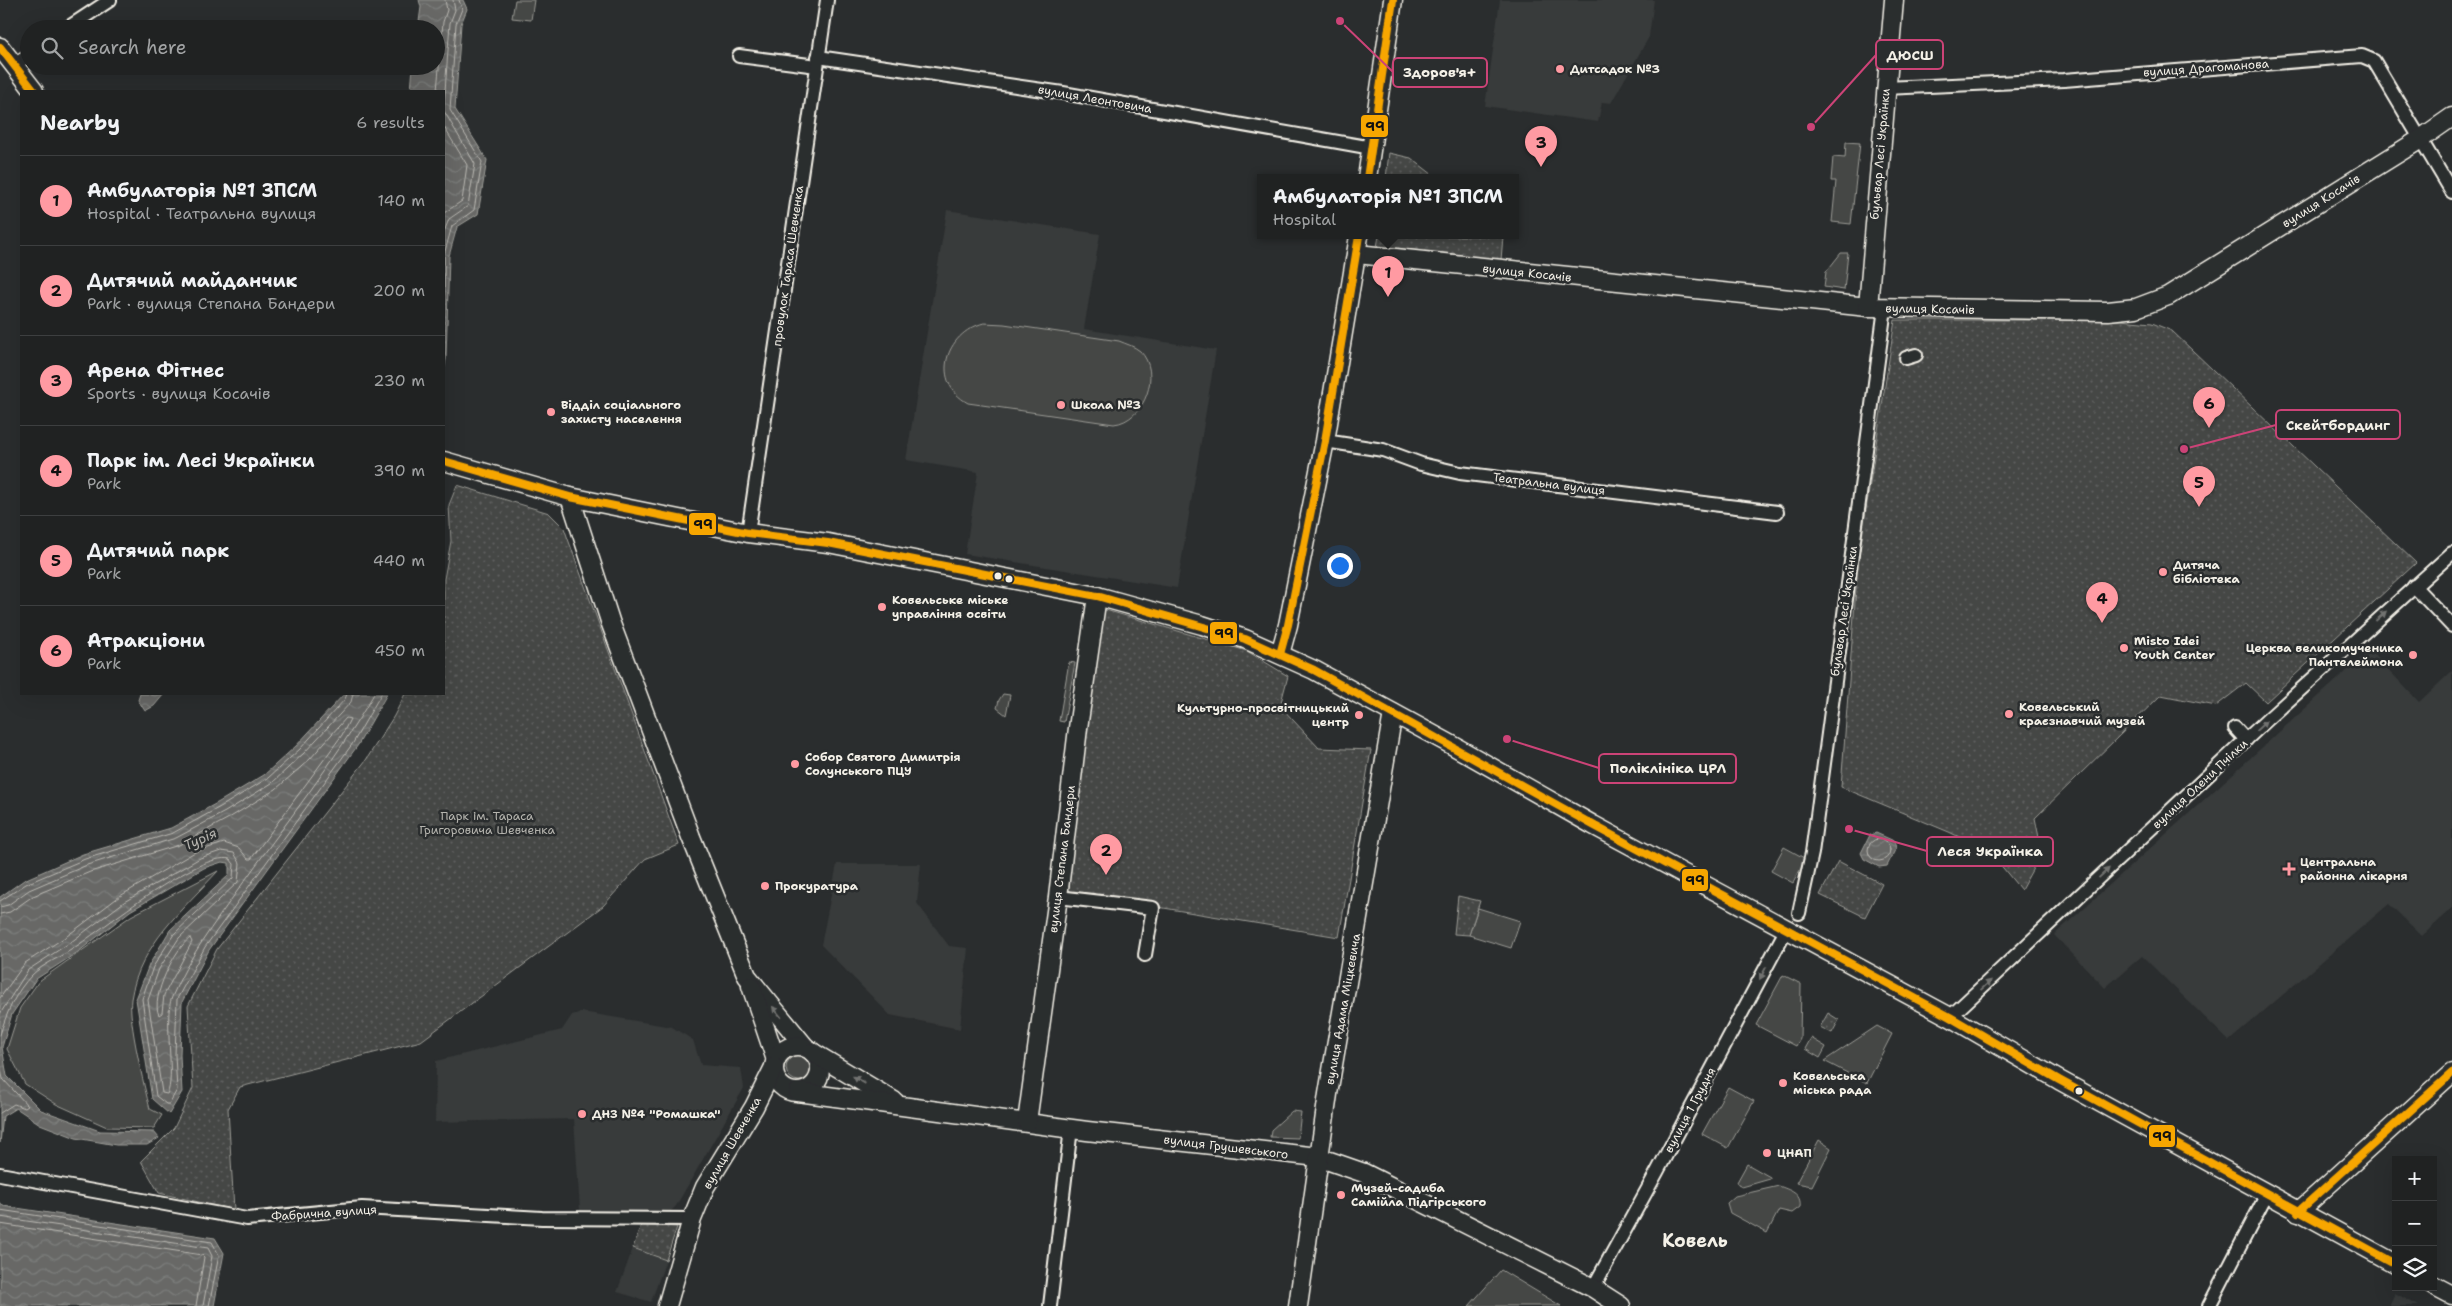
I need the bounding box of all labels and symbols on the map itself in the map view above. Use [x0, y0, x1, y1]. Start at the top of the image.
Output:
callout: ДЮСШ [1876, 40, 1943, 69]
text: ДЮСШ [1886, 46, 1934, 64]
street label: вулиця Драгоманова [2143, 56, 2270, 80]
callout: Здоров'я+ [1393, 58, 1487, 87]
place label: Дитсадок №3 [1570, 61, 1660, 77]
text: Здоров'я+ [1403, 63, 1477, 81]
marker: Дитсадок №3 [1554, 63, 1566, 75]
street label: вулиця Леонтовича [1037, 81, 1154, 117]
street label: бульвар Лесі Українки [1866, 88, 1894, 220]
line badge: 99 [1360, 114, 1389, 138]
text: 99 [1365, 117, 1385, 135]
pin: 3 [1525, 126, 1557, 167]
street label: вулиця Косачів [2279, 171, 2363, 231]
street label: провулок Тараса Шевченка [769, 184, 807, 347]
pin: 1 [1372, 256, 1404, 297]
street label: вулиця Косачів [1482, 260, 1572, 286]
street label: вулиця Косачів [1885, 300, 1975, 318]
pin: 6 [2193, 387, 2225, 428]
place label: Відділ соціального захисту населення [561, 397, 682, 427]
place label: Школа №3 [1071, 397, 1141, 413]
marker: Школа №3 [1055, 399, 1067, 411]
marker: Відділ соціального захисту населення [545, 406, 557, 418]
callout: Скейтбординг [2276, 410, 2400, 439]
text: Скейтбординг [2286, 416, 2391, 434]
pin: 5 [2183, 466, 2215, 507]
street label: Театральна вулиця [1492, 469, 1606, 499]
line badge: 99 [688, 512, 717, 536]
text: 99 [693, 515, 713, 533]
street label: бульвар Лесі Українки [1827, 545, 1861, 677]
your location [1327, 553, 1353, 579]
place label: Дитяча бібліотека [2173, 557, 2241, 587]
marker: Дитяча бібліотека [2157, 566, 2169, 578]
unlabelled marker [993, 571, 1003, 581]
unlabelled marker [1004, 574, 1014, 584]
pin: 4 [2086, 582, 2118, 623]
place label: Ковельське міське управління освіти [892, 592, 1009, 622]
marker: Ковельське міське управління освіти [876, 601, 888, 613]
one-way arrow [2374, 610, 2386, 622]
line badge: 99 [1209, 621, 1238, 645]
text: 99 [1214, 624, 1234, 642]
place label: Misto Idei Youth Center [2134, 633, 2216, 663]
place label: Церква великомученика Пантелеймона [2246, 640, 2404, 670]
marker: Misto Idei Youth Center [2118, 642, 2130, 654]
marker: Церква великомученика Пантелеймона [2407, 649, 2419, 661]
place label: Ковельський краєзнавчий музей [2019, 699, 2146, 729]
place label: Культурно-просвітницький центр [1177, 700, 1350, 730]
marker: Ковельський краєзнавчий музей [2003, 708, 2015, 720]
marker: Культурно-просвітницький центр [1353, 709, 1365, 721]
one-way arrow [2255, 720, 2267, 732]
street label: вулиця Олени Пчілки [2149, 735, 2251, 832]
place label: Собор Святого Димитрія Солунського ПЦУ [805, 749, 961, 779]
callout: Поліклініка ЦРЛ [1599, 754, 1736, 783]
marker: Собор Святого Димитрія Солунського ПЦУ [789, 758, 801, 770]
text: Поліклініка ЦРЛ [1610, 759, 1726, 777]
street label: вулиця Степана Бандери [1045, 784, 1079, 934]
park label: Парк ім. Тараса Григоровича Шевченка [419, 808, 555, 838]
water label: Турія [181, 823, 220, 854]
pin: 2 [1090, 834, 1122, 875]
callout: Леся Українка [1927, 837, 2053, 866]
text: Леся Українка [1937, 842, 2043, 860]
place label: Центральна районна лікарня [2300, 854, 2408, 884]
marker: Центральна районна лікарня [2282, 862, 2296, 876]
one-way arrow [2098, 867, 2110, 879]
line badge: 99 [1681, 868, 1709, 892]
text: 99 [1685, 871, 1705, 889]
place label: Прокуратура [775, 878, 859, 894]
marker: Прокуратура [759, 880, 771, 892]
street label: вулиця Адама Міцкевича [1322, 932, 1364, 1086]
one-way arrow [1759, 966, 1767, 980]
one-way arrow [1980, 979, 1992, 991]
one-way arrow [771, 1005, 782, 1018]
street label: вулиця 1 Грудня [1661, 1064, 1719, 1156]
place label: Ковельська міська рада [1793, 1068, 1872, 1098]
one-way arrow [853, 1076, 866, 1085]
marker: Ковельська міська рада [1777, 1077, 1789, 1089]
unlabelled marker [2074, 1086, 2084, 1096]
street label: вулиця Шевченка [699, 1093, 765, 1192]
place label: ДНЗ №4 "Ромашка" [592, 1106, 721, 1122]
marker: ДНЗ №4 "Ромашка" [576, 1108, 588, 1120]
line badge: 99 [2148, 1124, 2176, 1148]
text: 99 [2152, 1127, 2172, 1145]
street label: вулиця Грушевського [1163, 1131, 1289, 1163]
place label: ЦНАП [1777, 1145, 1812, 1161]
marker: ЦНАП [1761, 1147, 1773, 1159]
place label: Музей-садиба Самійла Підгірського [1351, 1180, 1487, 1210]
marker: Музей-садиба Самійла Підгірського [1335, 1189, 1347, 1201]
street label: Фабрична вулиця [271, 1201, 377, 1225]
district label: Ковель [1662, 1229, 1728, 1253]

